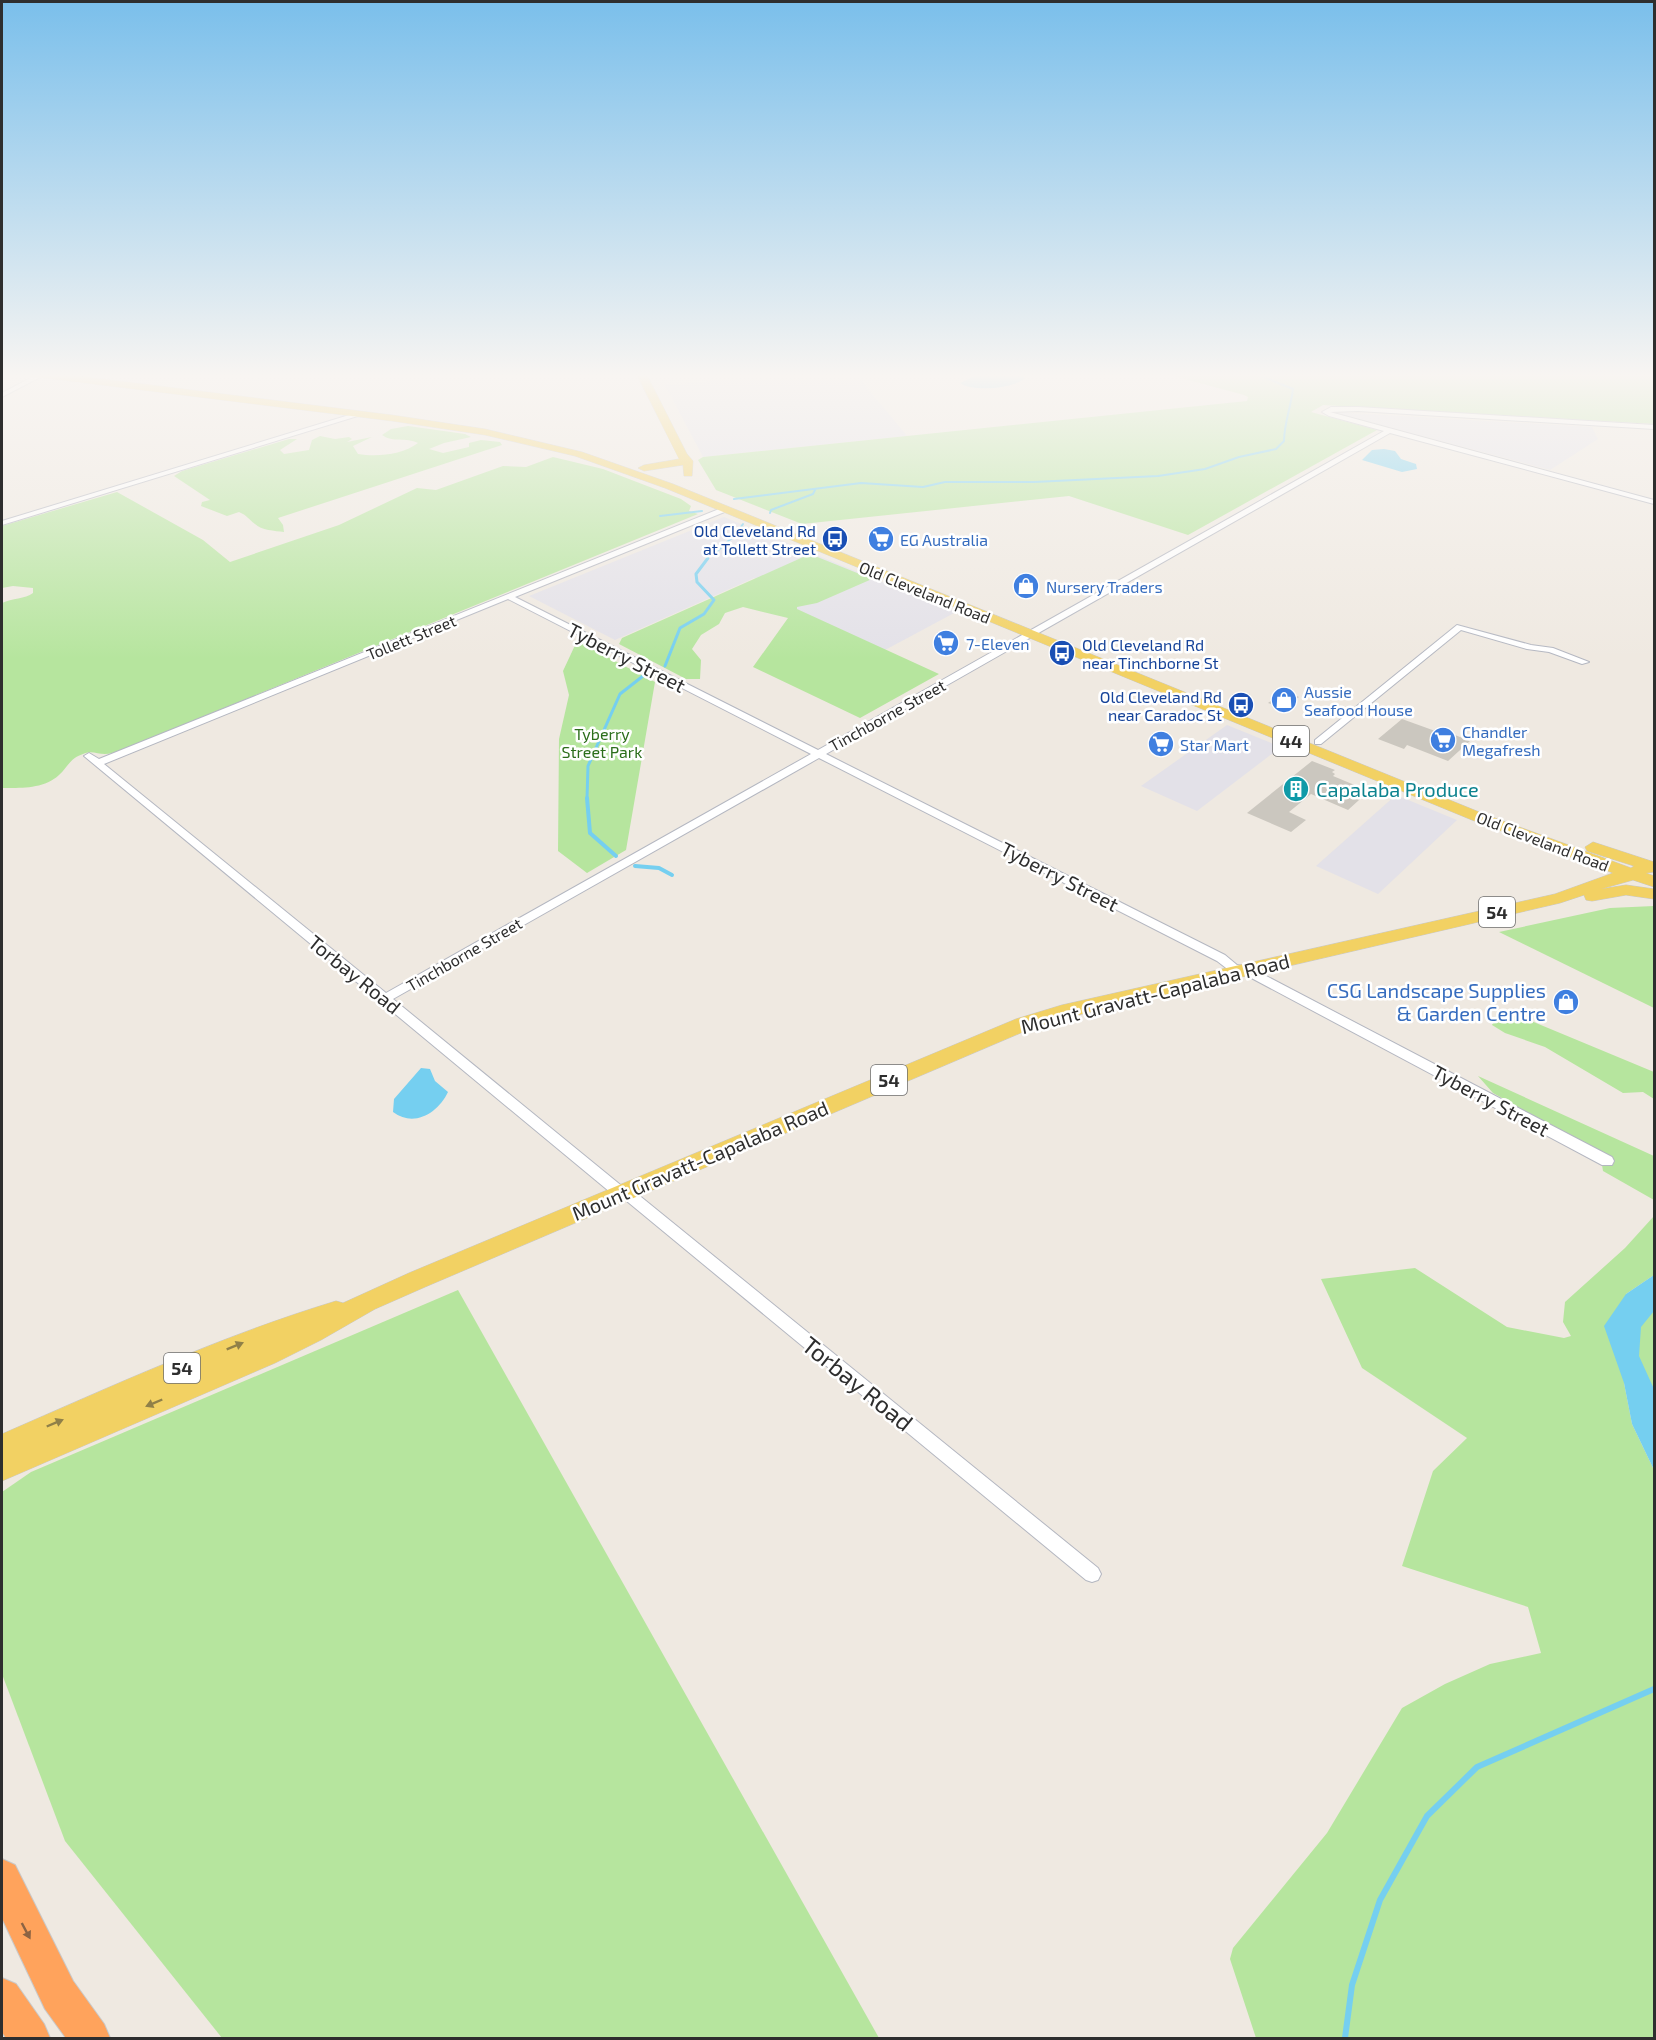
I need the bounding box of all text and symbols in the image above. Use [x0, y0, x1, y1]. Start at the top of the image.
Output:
place label: Old Cleveland Rd at Tollett Street [694, 521, 816, 558]
bus stop icon: Old Cleveland Rd at Tollett Street [820, 524, 850, 554]
supermarket icon: EG Australia [866, 524, 896, 554]
place label: EG Australia [900, 530, 988, 549]
street label: Old Cleveland Road [857, 557, 993, 627]
shop icon: Nursery Traders [1011, 571, 1041, 601]
place label: Nursery Traders [1046, 577, 1163, 596]
street label: Tollett Street [363, 610, 459, 664]
street label: Tyberry Street [564, 617, 690, 697]
supermarket icon: 7-Eleven [931, 628, 961, 658]
place label: 7-Eleven [966, 634, 1030, 653]
place label: Old Cleveland Rd near Tinchborne St [1082, 635, 1219, 672]
bus stop icon: Old Cleveland Rd near Tinchborne St [1047, 638, 1077, 668]
street label: Tinchborne Street [825, 675, 949, 755]
place label: Aussie Seafood House [1304, 682, 1413, 719]
shop icon: Aussie Seafood House [1269, 685, 1299, 715]
place label: Old Cleveland Rd near Caradoc St [1100, 687, 1222, 724]
bus stop icon: Old Cleveland Rd near Caradoc St [1226, 690, 1256, 720]
place label: Chandler Megafresh [1462, 722, 1541, 759]
park label: Tyberry Street Park [562, 724, 642, 761]
supermarket icon: Chandler Megafresh [1428, 725, 1458, 755]
road number: 44 [1273, 726, 1309, 756]
supermarket icon: Star Mart [1146, 729, 1176, 759]
place label: Star Mart [1180, 735, 1249, 754]
building icon: Capalaba Produce [1281, 774, 1311, 804]
place label: Capalaba Produce [1316, 777, 1479, 801]
street label: Old Cleveland Road [1474, 807, 1612, 875]
street label: Tyberry Street [997, 836, 1123, 916]
road number: 54 [1479, 897, 1515, 927]
street label: Tinchborne Street [403, 913, 525, 995]
street label: Torbay Road [304, 929, 406, 1019]
street label: Mount Gravatt-Capalaba Road [1018, 948, 1292, 1038]
place label: CSG Landscape Supplies & Garden Centre [1327, 978, 1546, 1025]
shop icon: CSG Landscape Supplies & Garden Centre [1551, 987, 1581, 1017]
street label: Tyberry Street [1428, 1059, 1554, 1141]
road number: 54 [871, 1065, 907, 1095]
street label: Mount Gravatt-Capalaba Road [568, 1095, 832, 1225]
street label: Torbay Road [797, 1330, 919, 1436]
one-way arrow [226, 1341, 244, 1351]
road number: 54 [164, 1353, 200, 1383]
one-way arrow [145, 1398, 163, 1408]
one-way arrow [47, 1418, 64, 1427]
one-way arrow [21, 1923, 31, 1940]

